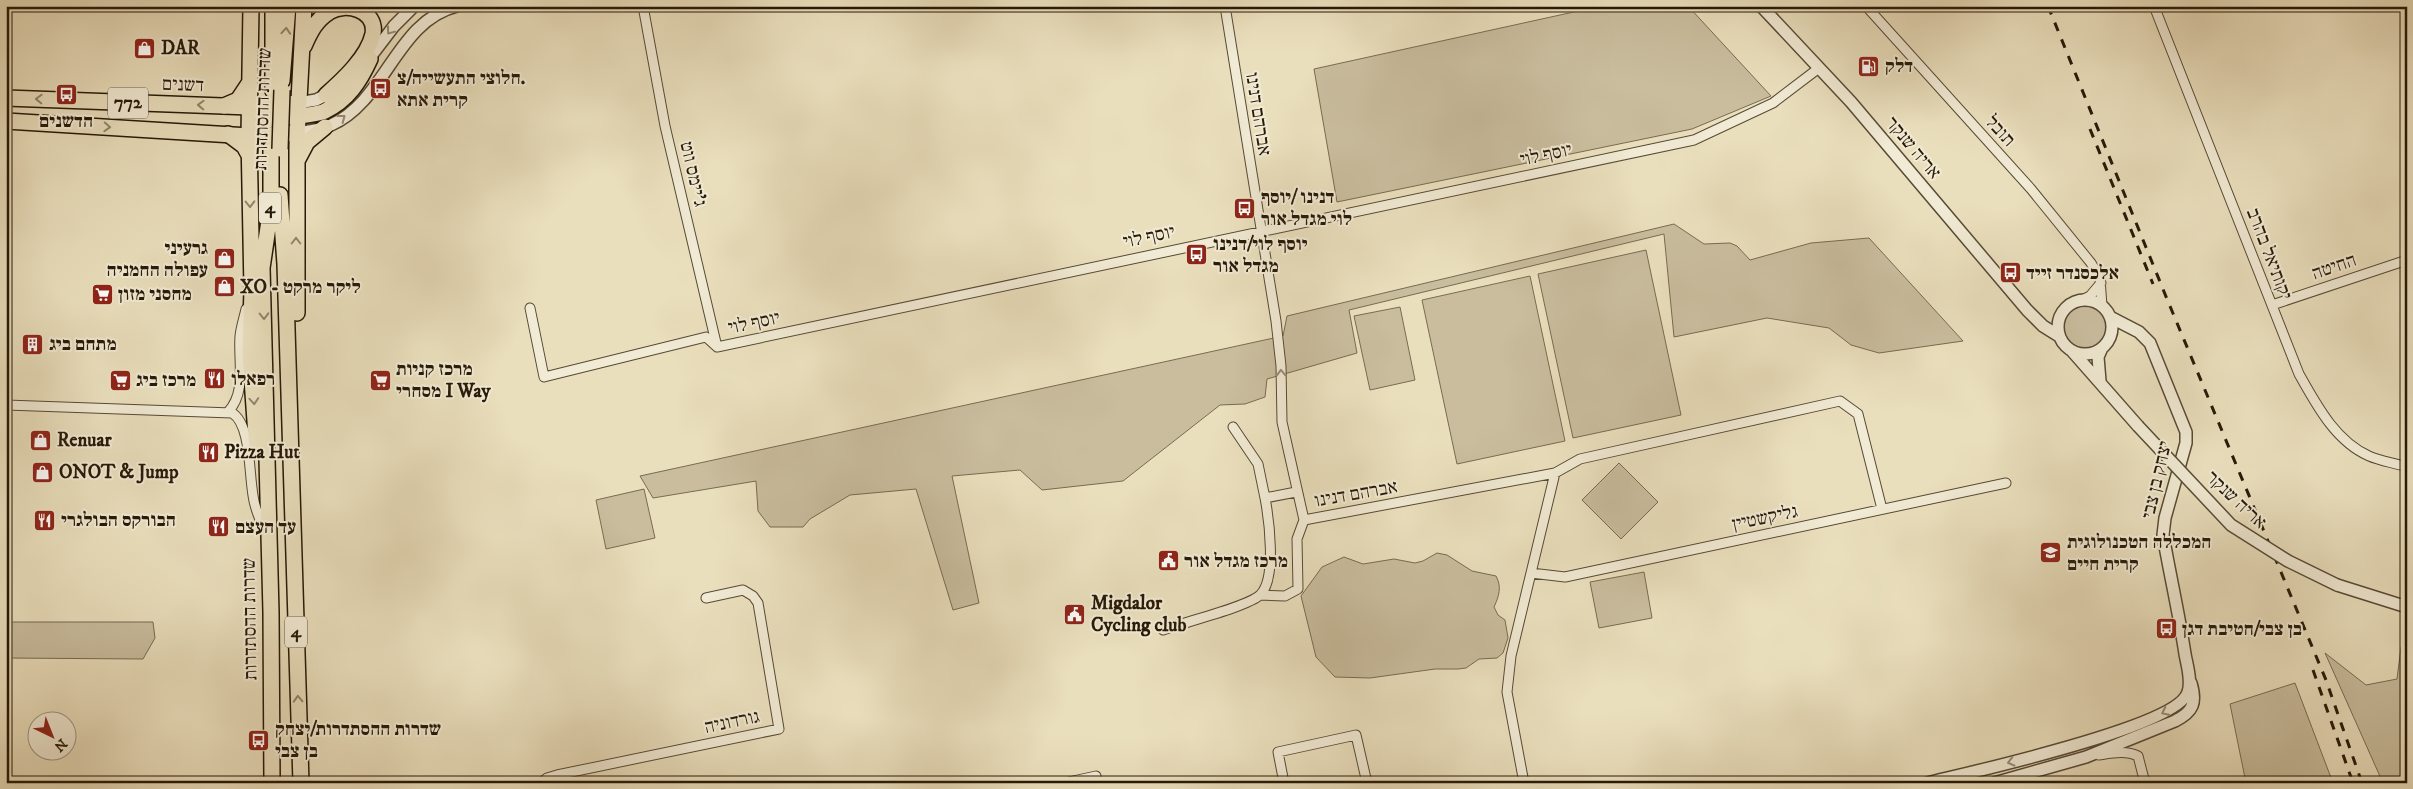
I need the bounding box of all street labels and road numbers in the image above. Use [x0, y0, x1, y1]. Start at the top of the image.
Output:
street label: שדרות ההסתדרות [249, 47, 277, 171]
street label: אברהם דנינו [1240, 71, 1276, 157]
street label: דשנים [162, 73, 204, 97]
road number: 772 [108, 88, 148, 119]
street label: תובל [1980, 111, 2020, 151]
street label: אריה שנקר [1880, 112, 1946, 184]
street label: יוסף לוי [1518, 138, 1574, 172]
street label: ג'יימס ווט [674, 139, 712, 209]
road number: 4 [259, 192, 281, 224]
street label: יקותיאל בהרב [2241, 205, 2297, 303]
street label: יוסף לוי [1121, 220, 1177, 254]
street label: החיטה [2309, 249, 2359, 285]
street label: יוסף לוי [726, 306, 782, 340]
street label: יצחק בן צבי [2137, 439, 2177, 521]
street label: אריה שנקר [2201, 466, 2271, 534]
street label: אברהם דנינו [1312, 475, 1400, 513]
street label: גליקשטיין [1730, 500, 1800, 536]
street label: שדרות ההסתדרות [237, 557, 263, 681]
road number: 4 [285, 616, 307, 648]
street label: גורדוניה [702, 705, 762, 739]

